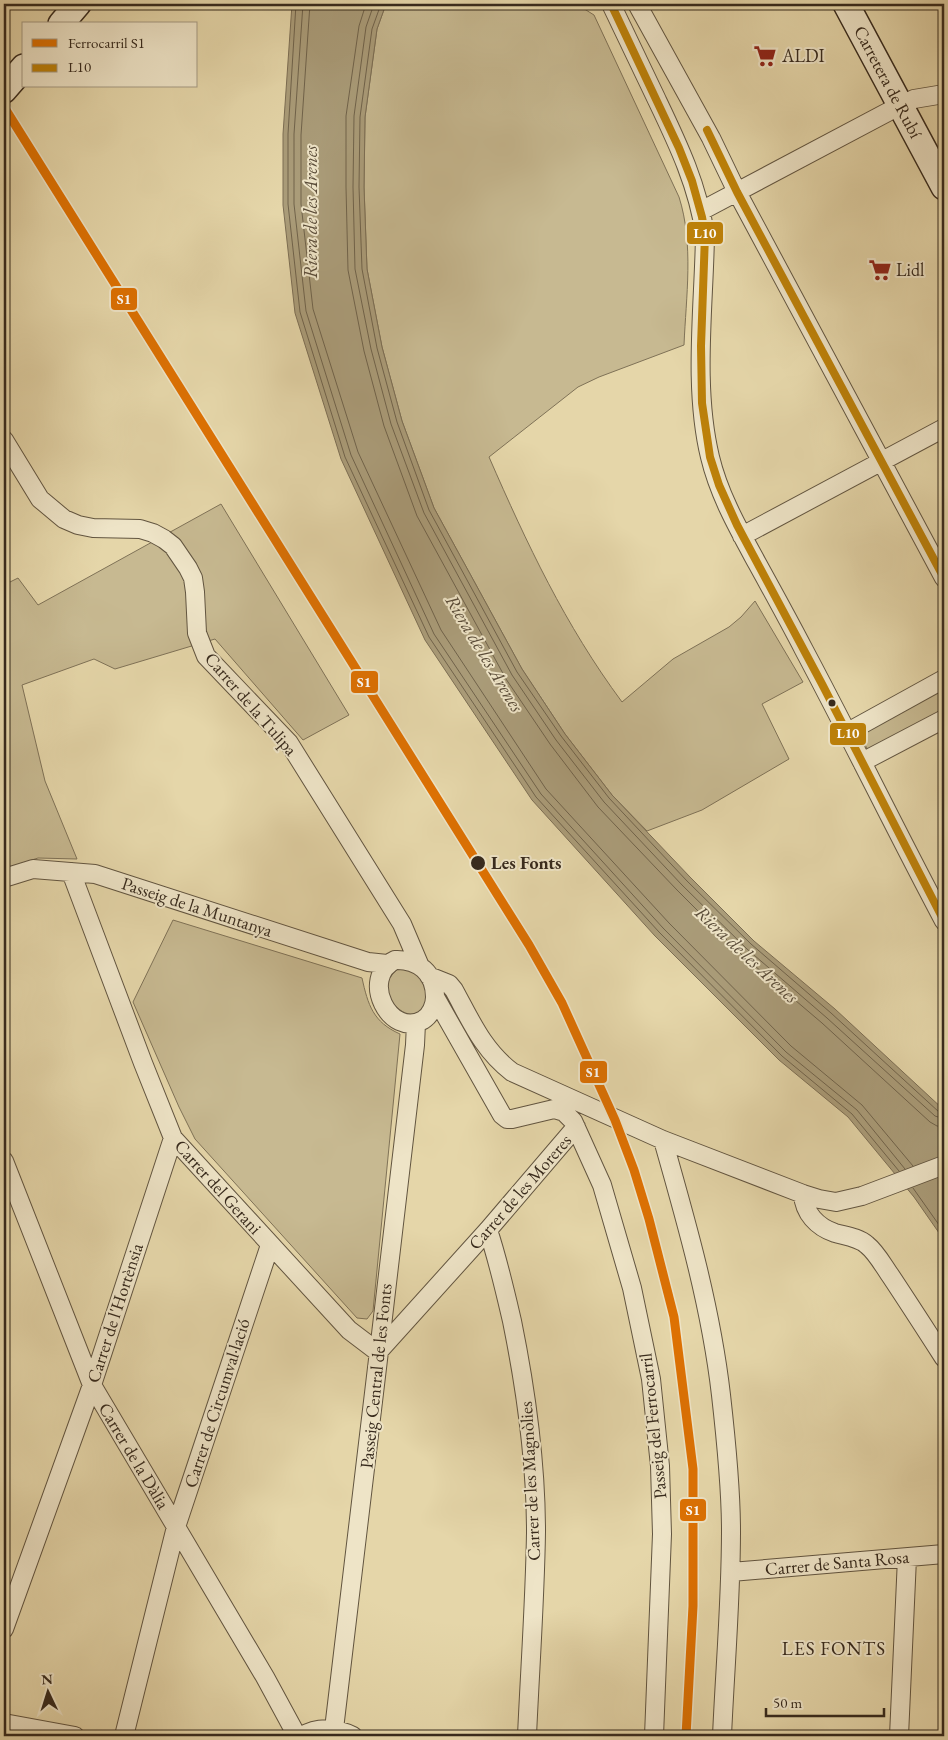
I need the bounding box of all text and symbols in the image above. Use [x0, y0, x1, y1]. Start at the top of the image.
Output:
legend [22, 22, 198, 88]
street label: Carretera de Rubí [849, 22, 928, 143]
text: Ferrocarril S1 [68, 33, 145, 52]
supermarket icon: ALDI [752, 43, 778, 69]
place label: ALDI [781, 44, 825, 67]
text: L10 [68, 57, 91, 76]
water label: Riera de les Arenes [298, 145, 323, 278]
line badge: L10 [686, 221, 724, 245]
text: L10 [693, 224, 717, 242]
supermarket icon: Lidl [867, 257, 893, 283]
place label: Lidl [896, 258, 924, 281]
line badge: S1 [110, 287, 138, 311]
text: S1 [117, 290, 131, 308]
water label: Riera de les Arenes [440, 590, 530, 717]
street label: Carrer de la Tulipa [200, 647, 303, 761]
line badge: S1 [350, 670, 379, 694]
text: S1 [357, 673, 371, 691]
unlabelled marker [827, 698, 837, 708]
line badge: L10 [829, 722, 867, 746]
text: L10 [836, 724, 860, 742]
place label: Les Fonts [491, 851, 562, 874]
marker: Les Fonts [469, 854, 487, 872]
street label: Passeig de la Muntanya [119, 871, 276, 942]
water label: Riera de les Arenes [690, 900, 804, 1009]
line badge: S1 [579, 1060, 608, 1084]
text: S1 [586, 1063, 600, 1081]
street label: Carrer de les Moreres [463, 1129, 576, 1254]
street label: Carrer del Gerani [170, 1134, 267, 1239]
street label: Carrer de l'Hortènsia [81, 1239, 148, 1386]
street label: Passeig Central de les Fonts [354, 1282, 397, 1470]
street label: Carrer de Circumval·lació [178, 1315, 255, 1490]
street label: Passeig del Ferrocarril [633, 1352, 672, 1500]
street label: Carrer de la Dàlia [94, 1398, 176, 1514]
street label: Carrer de les Magnòlies [514, 1401, 545, 1561]
line badge: S1 [679, 1498, 707, 1522]
text: S1 [686, 1501, 700, 1519]
street label: Carrer de Santa Rosa [764, 1545, 911, 1580]
district label: LES FONTS [782, 1636, 886, 1661]
north arrow [22, 1668, 72, 1718]
text: N [41, 1670, 54, 1688]
scale bar [766, 1685, 883, 1717]
text: 50 m [773, 1693, 802, 1712]

